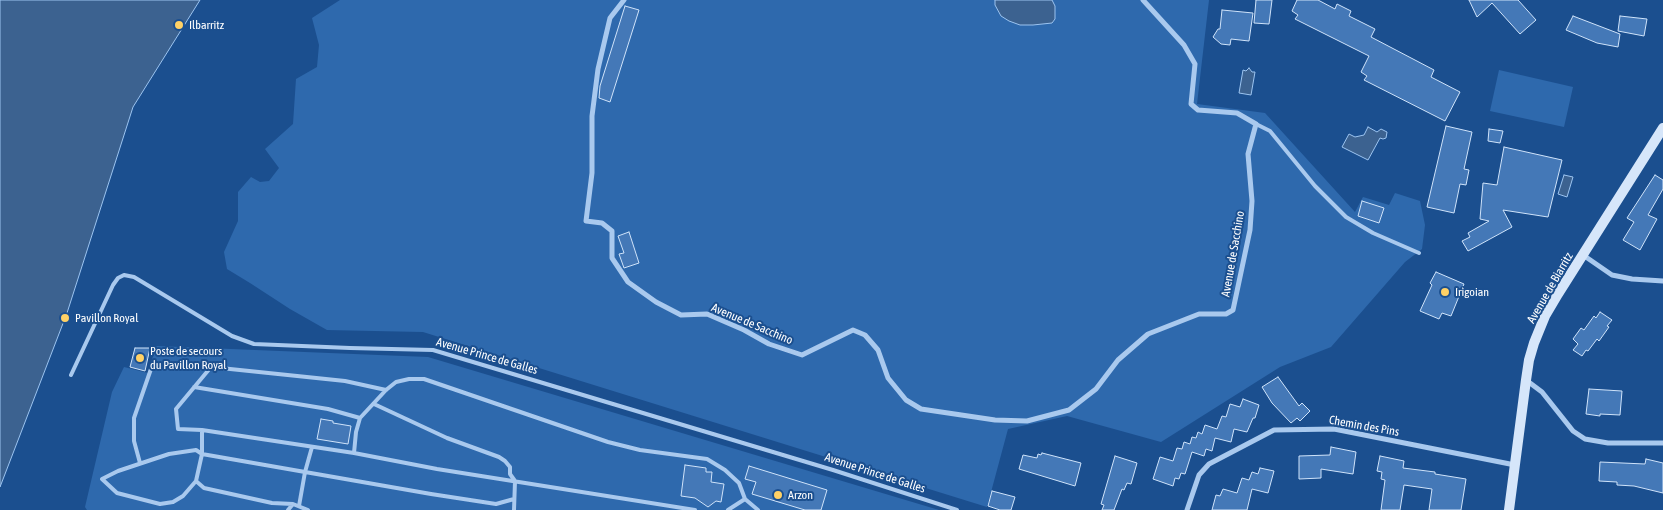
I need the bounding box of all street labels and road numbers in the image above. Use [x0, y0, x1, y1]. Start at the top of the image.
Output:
street label: Avenue de Sacchino [1218, 210, 1248, 298]
street label: Avenue de Biarritz [1524, 250, 1576, 326]
street label: Avenue de Sacchino [709, 300, 795, 348]
street label: Avenue Prince de Galles [435, 335, 539, 377]
street label: Chemin des Pins [1328, 413, 1400, 439]
street label: Avenue Prince de Galles [823, 450, 927, 496]

